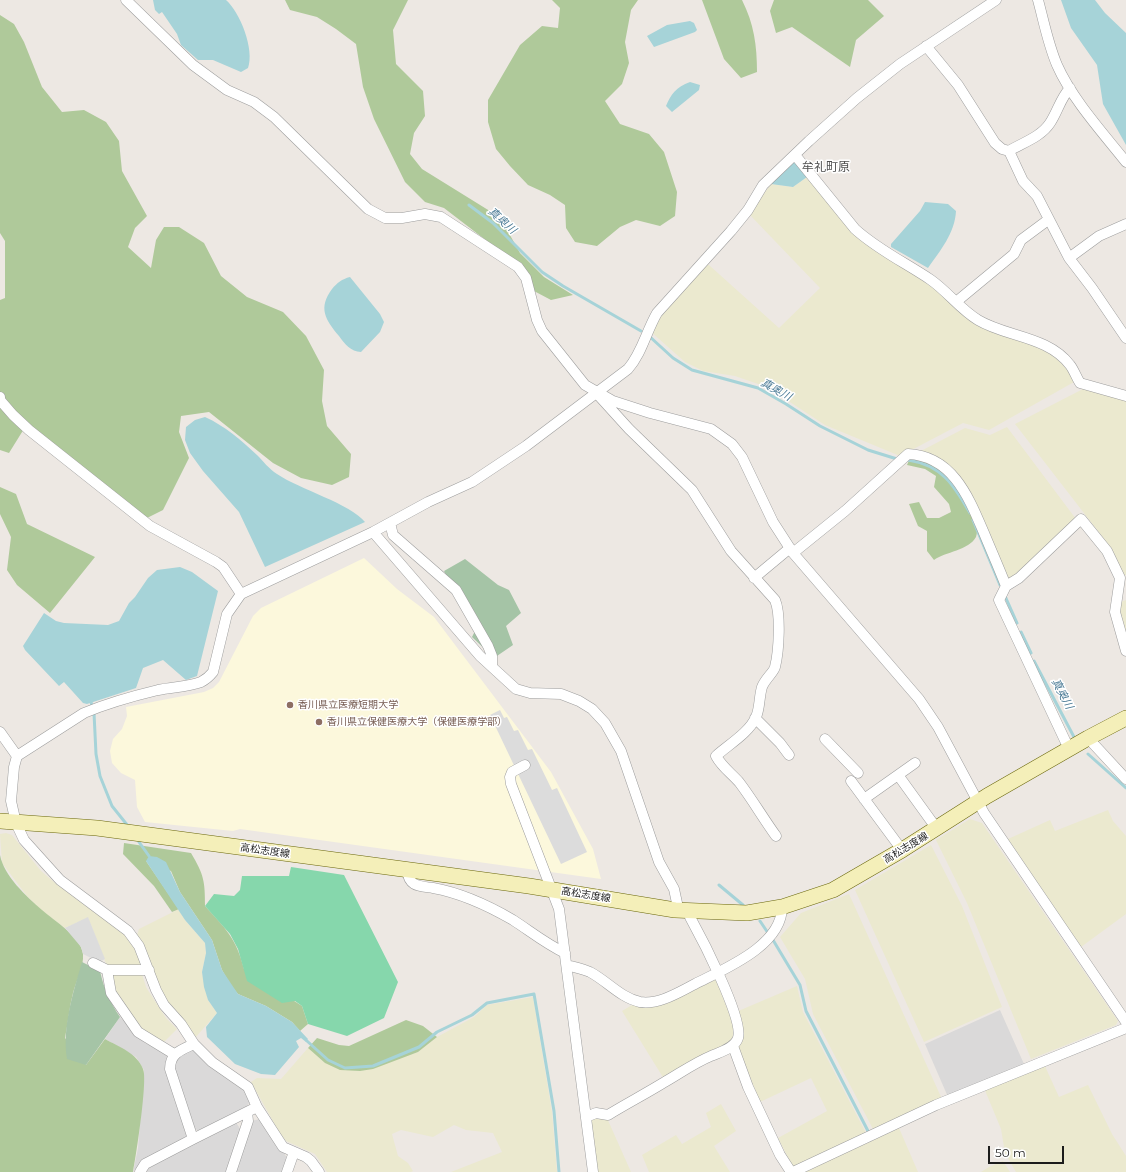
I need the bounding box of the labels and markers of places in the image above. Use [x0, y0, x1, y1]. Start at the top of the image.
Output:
place label: 香川県立医療短期大学 [298, 699, 398, 711]
marker: 香川県立医療短期大学 [285, 700, 295, 710]
place label: 香川県立保健医療大学（保健医療学部） [327, 716, 507, 728]
marker: 香川県立保健医療大学（保健医療学部） [314, 717, 324, 727]

